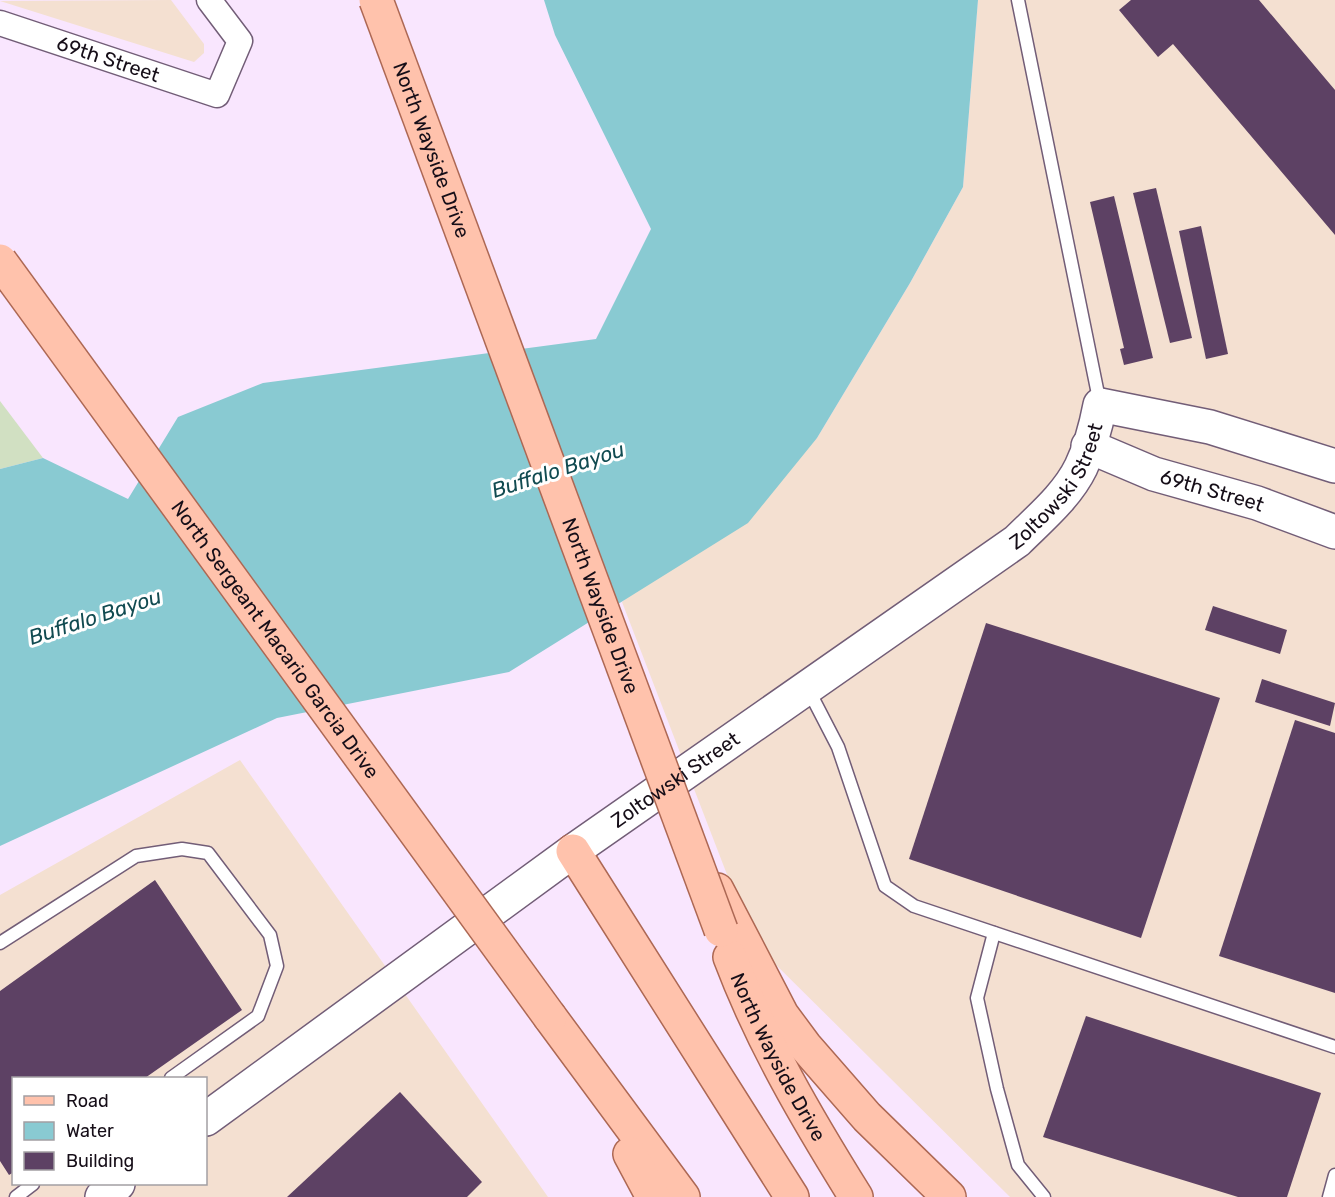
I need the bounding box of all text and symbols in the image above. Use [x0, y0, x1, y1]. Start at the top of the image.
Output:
street label: 69th Street [54, 31, 163, 87]
street label: North Wayside Drive [388, 59, 475, 241]
street label: Zoltowski Street [1005, 420, 1108, 555]
water label: Buffalo Bayou [488, 436, 628, 503]
street label: 69th Street [1157, 464, 1268, 517]
street label: North Sergeant Macario Garcia Drive [166, 496, 384, 783]
street label: North Wayside Drive [557, 514, 644, 697]
water label: Buffalo Bayou [25, 583, 165, 650]
street label: Zoltowski Street [606, 727, 744, 833]
street label: North Wayside Drive [725, 969, 831, 1145]
legend [12, 1077, 207, 1185]
text: Road [66, 1090, 109, 1112]
text: Water [66, 1120, 114, 1142]
text: Building [66, 1150, 134, 1172]

